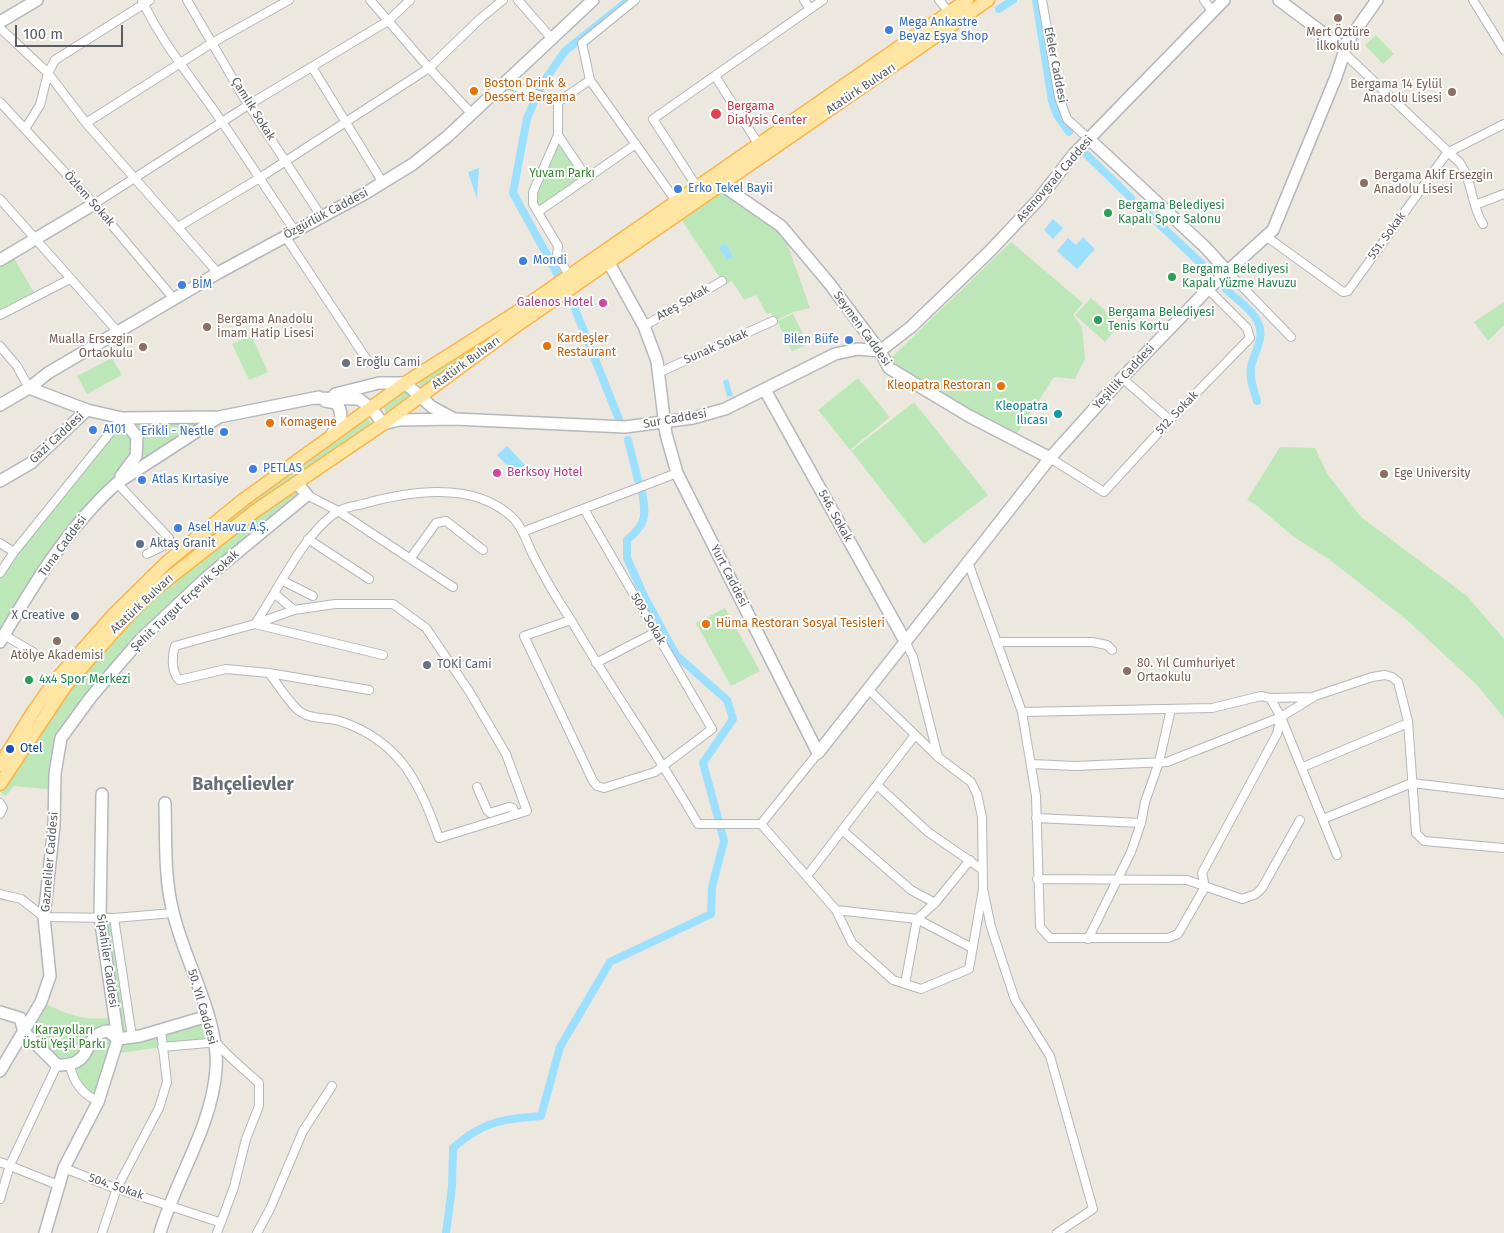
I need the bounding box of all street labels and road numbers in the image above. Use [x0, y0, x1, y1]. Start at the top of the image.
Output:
street label: Efeler Caddesi [1041, 26, 1069, 104]
street label: Atatürk Bulvarı [823, 60, 899, 118]
street label: Çamlık Sokak [228, 75, 278, 143]
street label: Asenovgrad Caddesi [1014, 133, 1096, 225]
street label: Özlem Sokak [61, 169, 117, 229]
street label: Özgürlük Caddesi [281, 186, 371, 242]
street label: 551. Sokak [1365, 210, 1409, 262]
street label: Ateş Sokak [654, 282, 712, 324]
street label: Seymen Caddesi [830, 289, 894, 369]
street label: Sunak Sokak [682, 326, 750, 368]
street label: Atatürk Bulvarı [429, 333, 503, 393]
street label: Yeşillik Caddesi [1090, 341, 1158, 413]
street label: 512. Sokak [1153, 388, 1201, 438]
street label: Sur Caddesi [642, 406, 708, 432]
street label: Gazi Caddesi [27, 409, 87, 467]
street label: 546. Sokak [815, 488, 855, 544]
street label: Tuna Caddesi [36, 512, 90, 580]
street label: Yurt Caddesi [707, 542, 751, 610]
street label: Şehit Turgut Erçevik Sokak [128, 547, 242, 655]
street label: Atatürk Bulvarı [108, 571, 176, 637]
street label: 509. Sokak [627, 591, 669, 647]
street label: Gazneliler Caddesi [38, 811, 62, 913]
street label: Sipahiler Caddesi [93, 913, 121, 1009]
street label: 50. Yıl Caddesi [184, 968, 220, 1046]
street label: 504. Sokak [87, 1171, 145, 1203]

